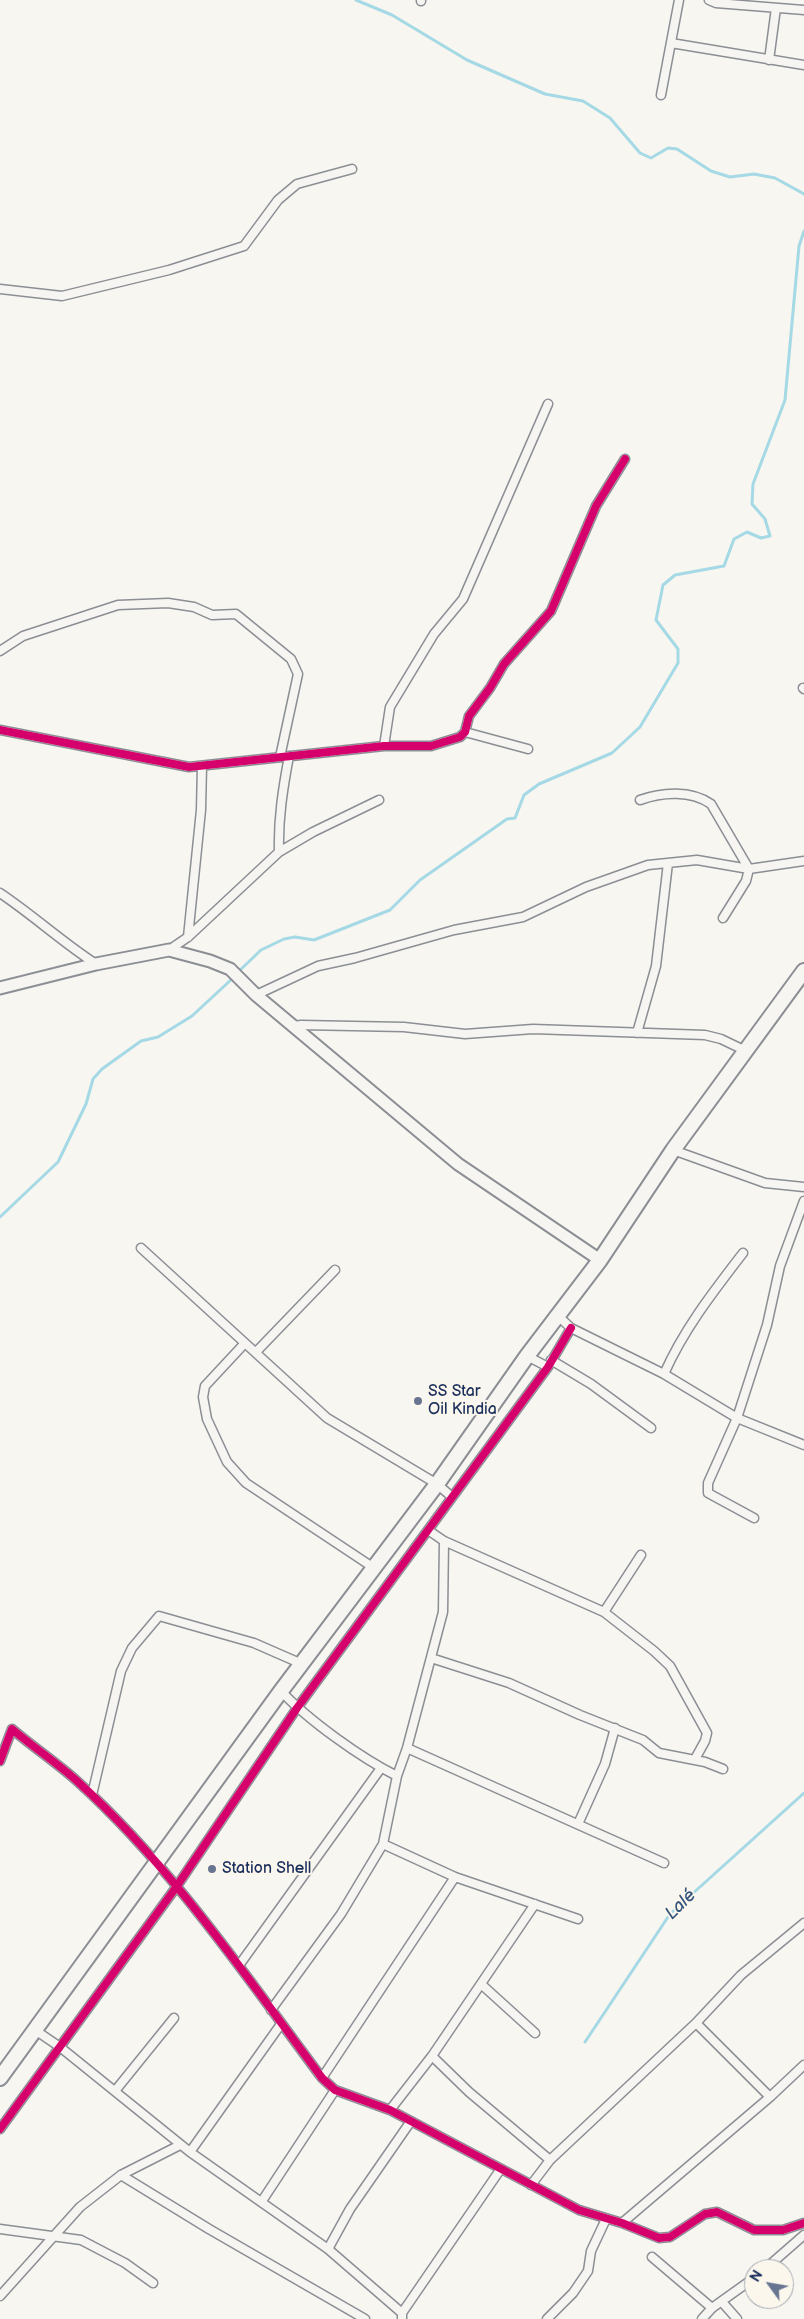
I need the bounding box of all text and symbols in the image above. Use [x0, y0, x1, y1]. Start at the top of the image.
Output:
place label: SS Star Oil Kindia [428, 1382, 497, 1420]
marker: SS Star Oil Kindia [412, 1395, 424, 1407]
place label: Station Shell [222, 1859, 311, 1879]
marker: Station Shell [206, 1863, 218, 1875]
water label: Lalé [661, 1885, 701, 1925]
north arrow [744, 2259, 794, 2309]
text: N [747, 2267, 767, 2285]

